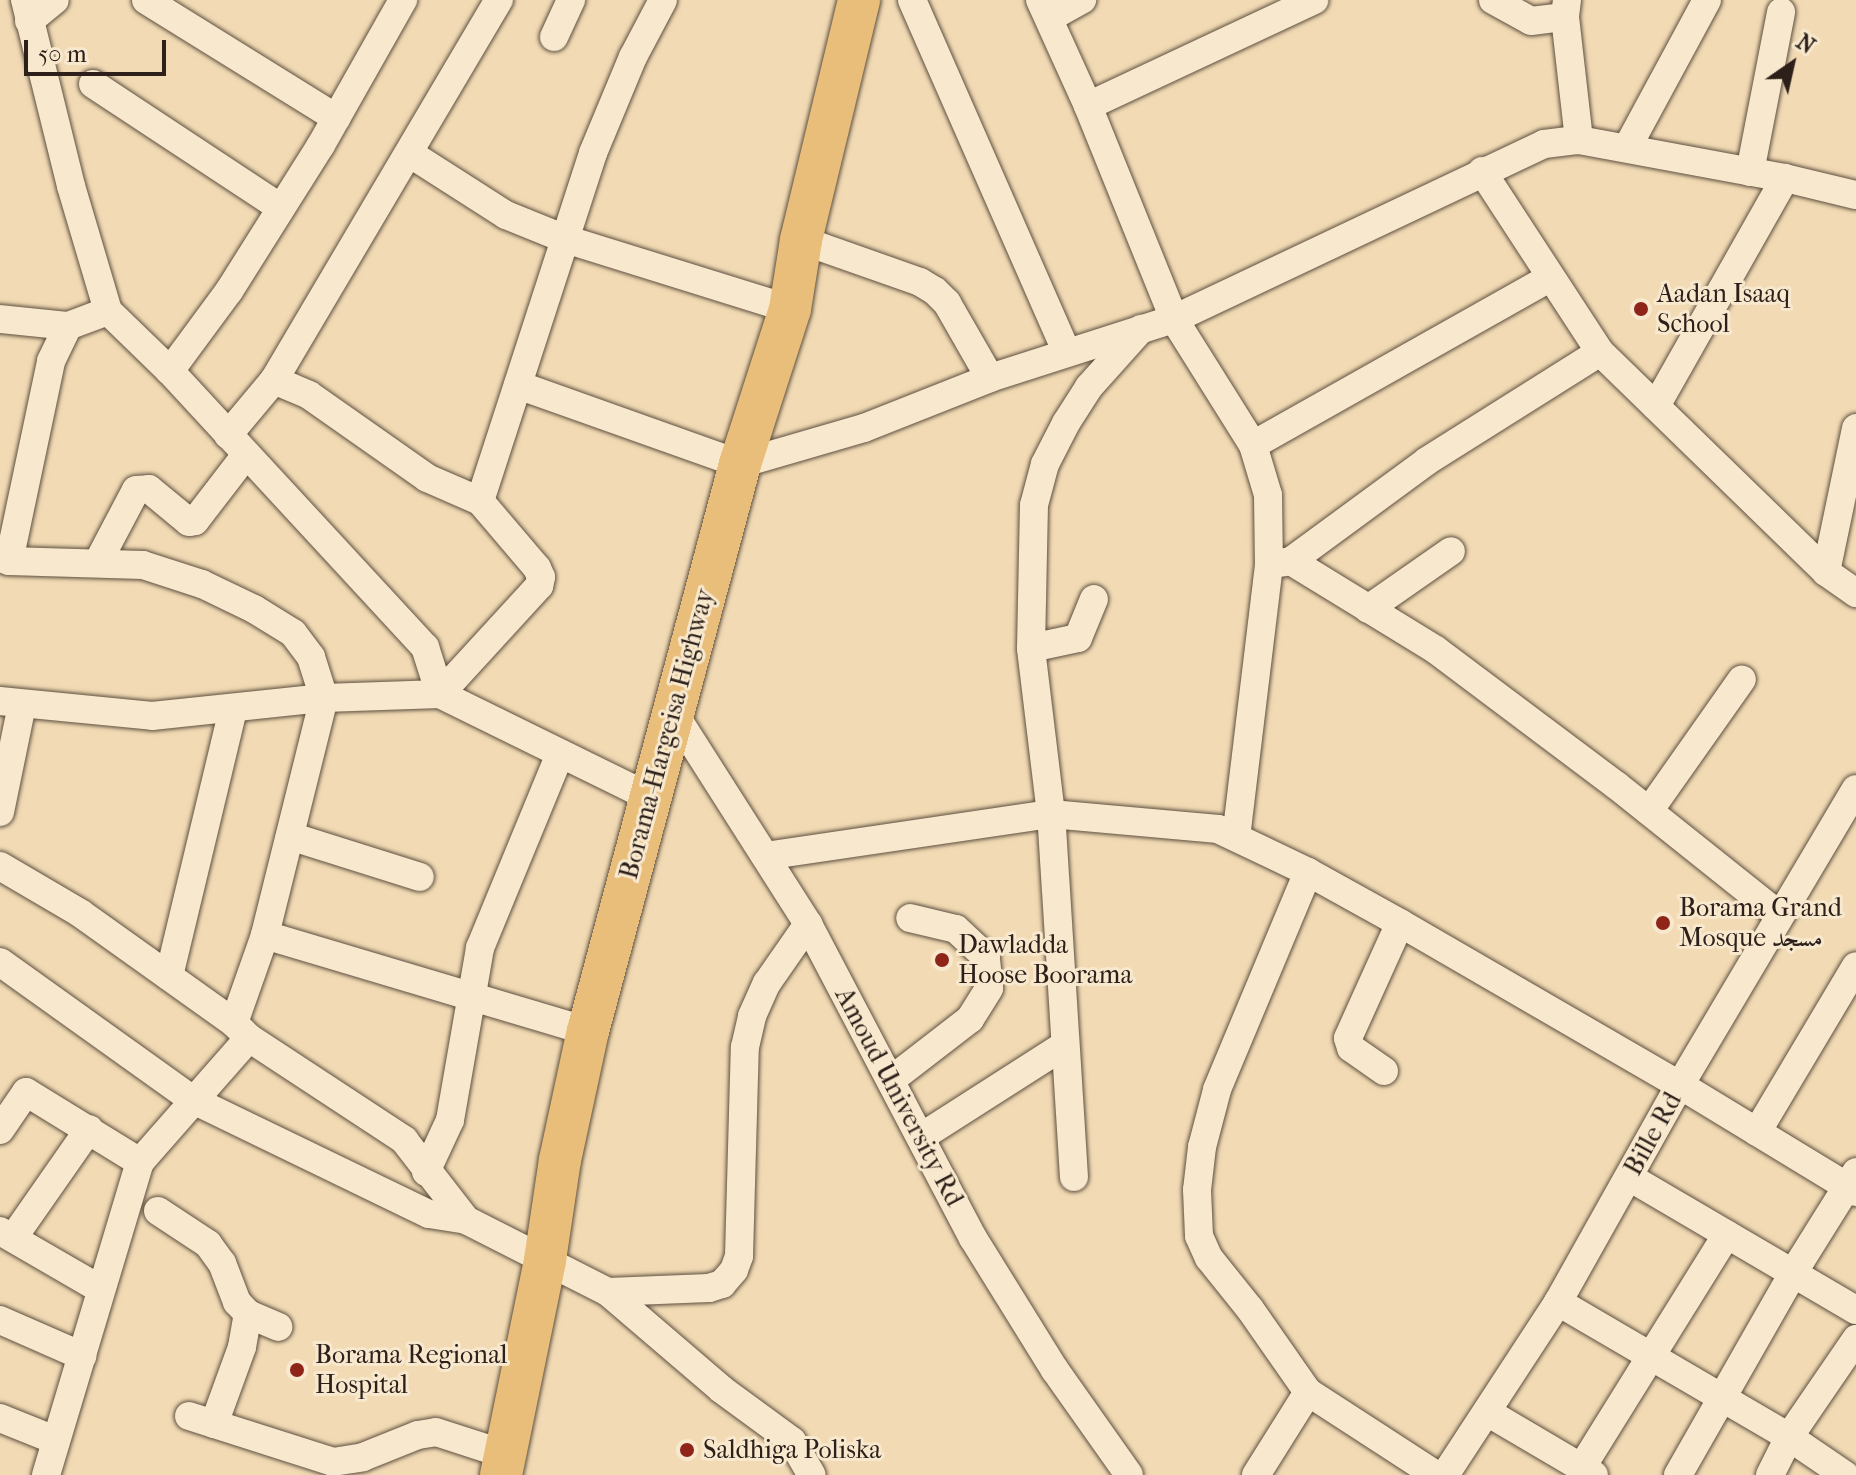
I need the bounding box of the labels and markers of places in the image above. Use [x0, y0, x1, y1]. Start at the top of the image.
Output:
place label: Aadan Isaaq School [1657, 278, 1790, 340]
marker: Aadan Isaaq School [1632, 300, 1650, 318]
place label: Borama Grand Mosque مسجد [1679, 892, 1842, 954]
marker: Borama Grand Mosque مسجد [1654, 914, 1672, 932]
place label: Dawladda Hoose Boorama [958, 929, 1132, 990]
marker: Dawladda Hoose Boorama [933, 951, 951, 969]
place label: Borama Regional Hospital [315, 1339, 507, 1400]
marker: Borama Regional Hospital [286, 1359, 308, 1381]
place label: Saldhiga Poliska [703, 1434, 881, 1466]
marker: Saldhiga Poliska [678, 1441, 696, 1459]

